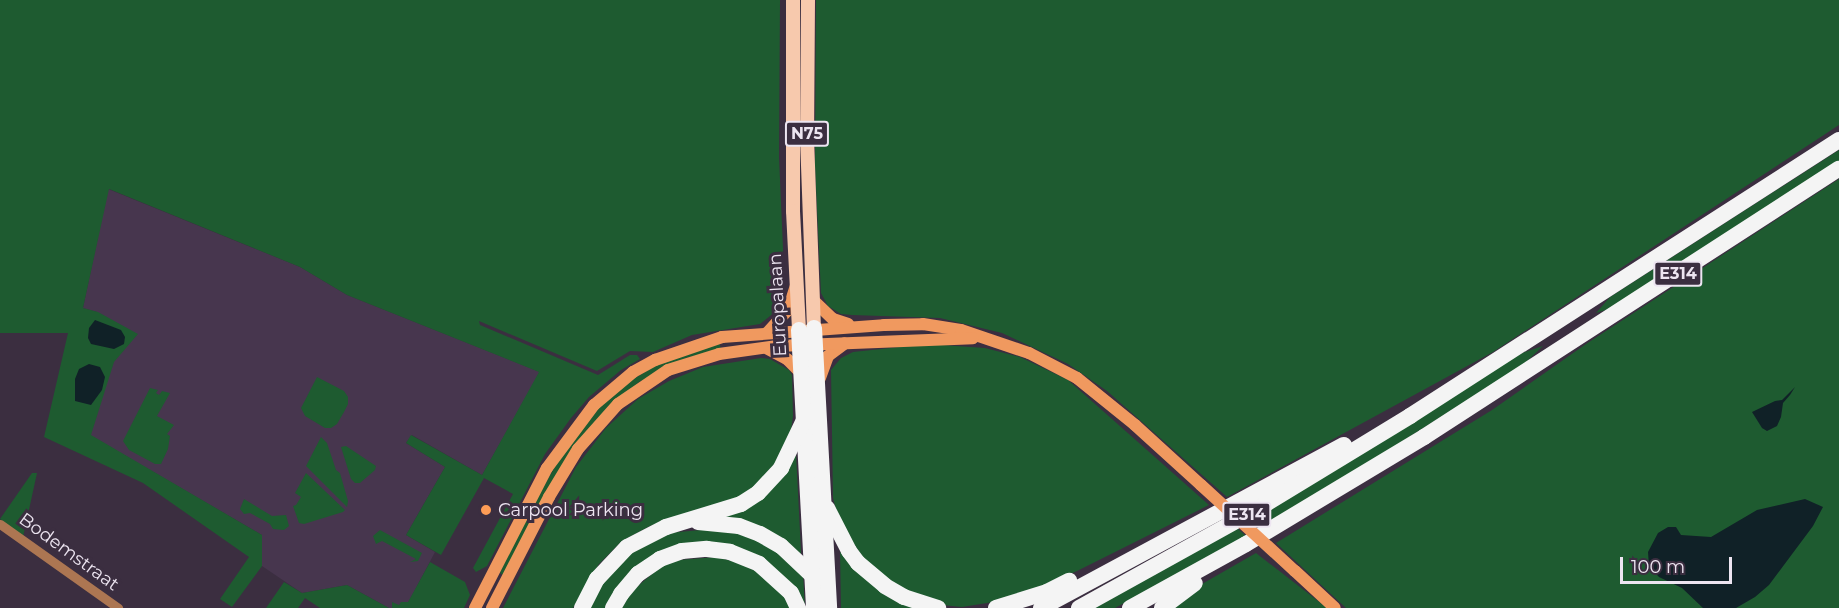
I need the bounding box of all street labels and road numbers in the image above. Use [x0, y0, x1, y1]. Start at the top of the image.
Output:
road number: N75 [784, 121, 830, 147]
street label: Europalaan [765, 253, 791, 357]
road number: E314 [1652, 261, 1704, 287]
road number: E314 [1222, 502, 1272, 528]
street label: Bodemstraat [15, 509, 123, 595]

